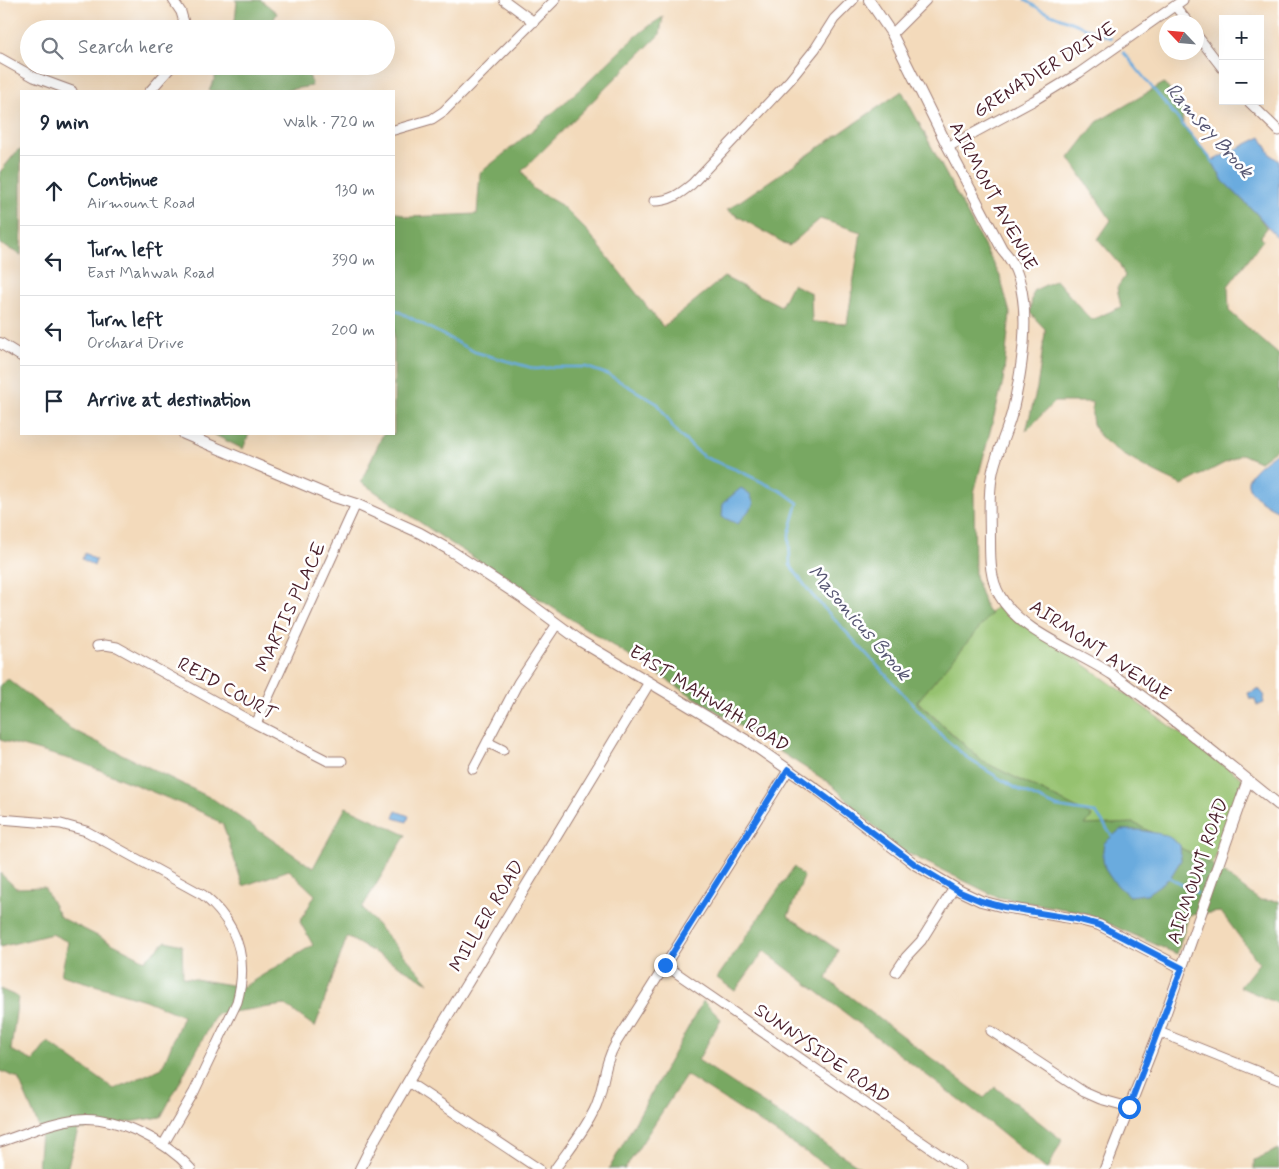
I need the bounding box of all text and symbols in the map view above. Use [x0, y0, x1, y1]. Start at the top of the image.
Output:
north arrow [1159, 15, 1204, 60]
map controls [1219, 15, 1264, 105]
button: + [1219, 15, 1264, 60]
street label: GRENADIER DRIVE [969, 16, 1121, 124]
search box [20, 20, 395, 75]
icon: search [38, 34, 66, 62]
text: Search here [78, 35, 174, 60]
button: − [1219, 60, 1264, 105]
water label: Ramsey Brook [1159, 78, 1260, 186]
text: 9 min [40, 109, 89, 137]
text: Walk · 720 m [283, 112, 375, 133]
street label: AIRMONT AVENUE [943, 117, 1043, 275]
text: Continue [87, 168, 158, 193]
icon: ahead [40, 177, 68, 205]
text: 130 m [334, 180, 375, 201]
text: Airmount Road [87, 193, 195, 214]
text: Turn left [87, 238, 163, 263]
icon: left [40, 247, 68, 275]
text: 390 m [332, 250, 375, 271]
text: East Mahwah Road [87, 263, 215, 284]
text: Turn left [87, 308, 163, 333]
icon: left [40, 317, 68, 345]
text: 200 m [331, 320, 375, 341]
text: Orchard Drive [87, 333, 184, 354]
icon: arrive [40, 387, 68, 415]
text: Arrive at destination [87, 388, 251, 413]
street label: MARTIS PLACE [250, 538, 332, 676]
water label: Masonicus Brook [801, 559, 918, 688]
street label: AIRMONT AVENUE [1025, 594, 1175, 708]
street label: EAST MAHWAH ROAD [624, 640, 794, 758]
street label: REID COURT [173, 651, 282, 727]
street label: AIRMOUNT ROAD [1161, 795, 1235, 947]
street label: MILLER ROAD [444, 855, 530, 977]
route end [654, 954, 677, 977]
street label: SUNNYSIDE ROAD [749, 998, 895, 1110]
route start [1118, 1096, 1141, 1119]

